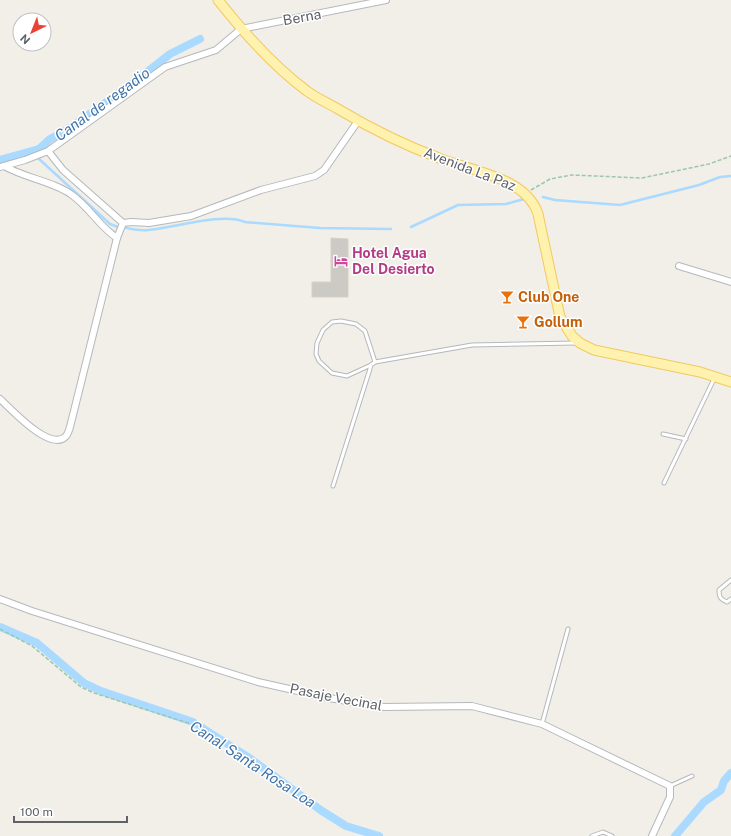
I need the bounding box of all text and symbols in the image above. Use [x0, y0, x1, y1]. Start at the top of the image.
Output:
street label: Berna [282, 6, 322, 28]
north arrow [12, 12, 52, 52]
text: N [18, 32, 32, 47]
water label: Canal de regadio [51, 64, 153, 144]
street label: Avenida La Paz [422, 144, 518, 194]
place label: Hotel Agua Del Desierto [352, 245, 435, 277]
hotel icon: Hotel Agua Del Desierto [333, 253, 349, 269]
bar icon: Club One [499, 289, 515, 305]
place label: Club One [518, 289, 579, 305]
bar icon: Gollum [515, 314, 531, 330]
place label: Gollum [534, 314, 583, 330]
street label: Pasaje Vecinal [288, 680, 384, 714]
water label: Canal Santa Rosa Loa [187, 717, 319, 811]
scale bar [14, 798, 127, 824]
text: 100 m [20, 805, 53, 819]

